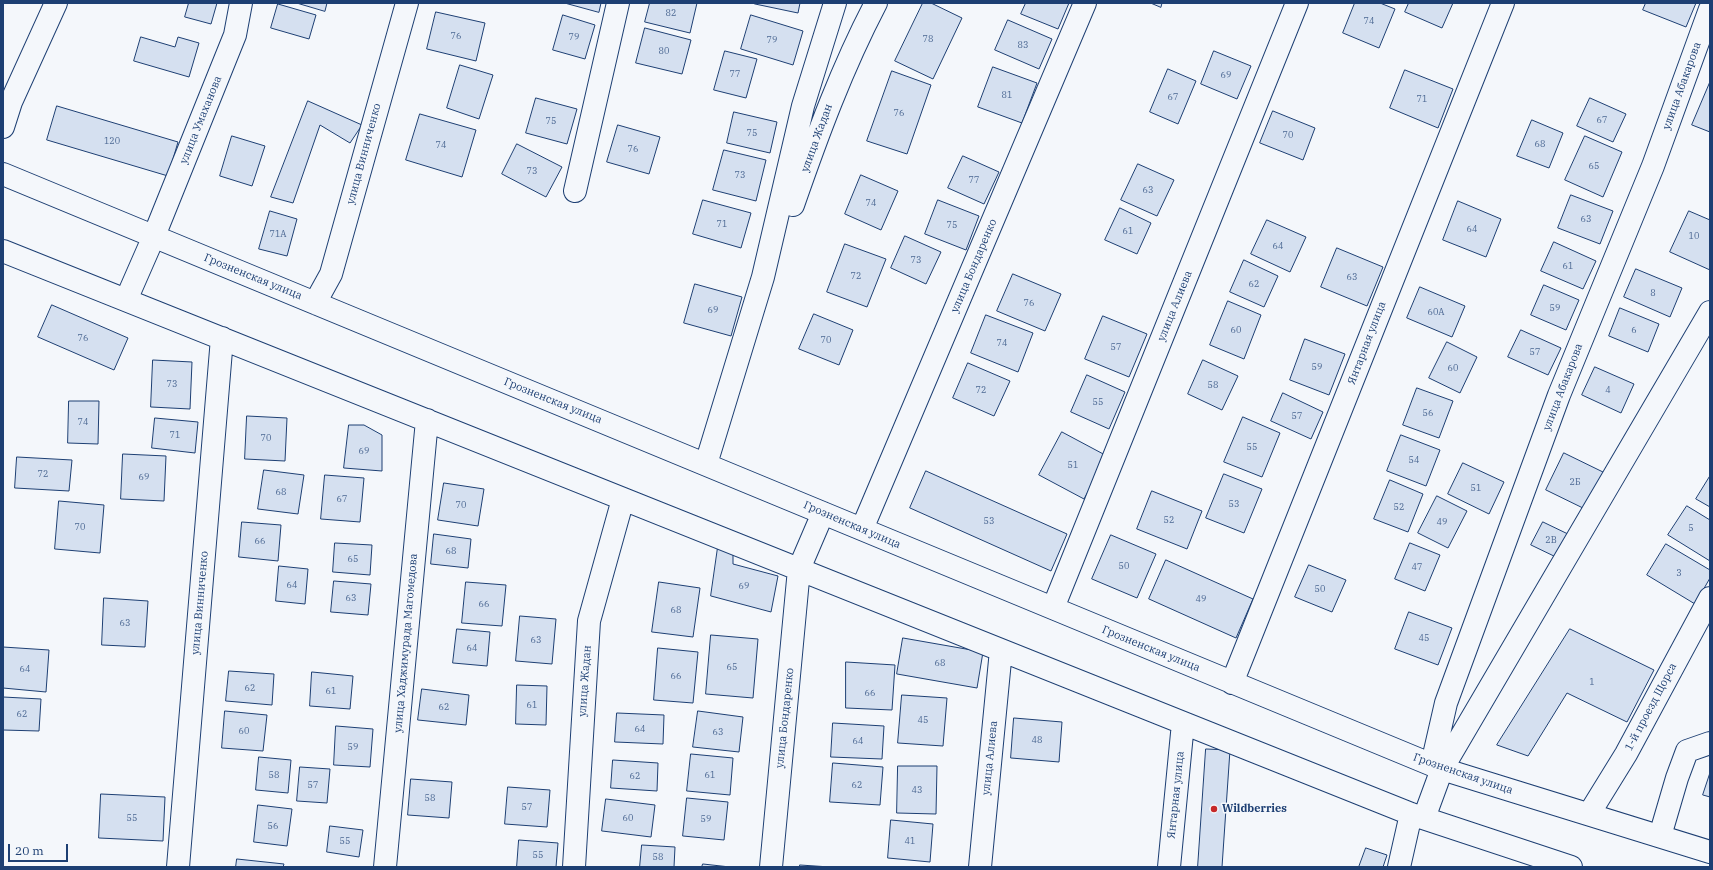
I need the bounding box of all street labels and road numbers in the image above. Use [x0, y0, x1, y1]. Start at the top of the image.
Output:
street label: улица Абакарова [1660, 40, 1704, 132]
street label: улица Умаханова [177, 74, 225, 166]
street label: улица Винниченко [344, 102, 384, 206]
street label: улица Жадан [799, 102, 835, 174]
street label: улица Бондаренко [948, 217, 1000, 315]
street label: Грозненская улица [202, 251, 304, 303]
street label: улица Алиева [1155, 269, 1195, 343]
street label: Янтарная улица [1345, 300, 1389, 386]
street label: улица Абакарова [1540, 342, 1586, 432]
street label: Грозненская улица [502, 375, 604, 427]
street label: Грозненская улица [801, 499, 903, 551]
street label: улица Винниченко [189, 551, 211, 655]
street label: улица Хаджимурада Магомедова [392, 553, 420, 733]
street label: Грозненская улица [1100, 623, 1202, 675]
street label: улица Жадан [576, 645, 594, 717]
street label: 1-й проезд Щорса [1622, 661, 1680, 753]
street label: улица Бондаренко [773, 667, 797, 769]
street label: улица Алиева [980, 720, 1000, 796]
street label: Янтарная улица [1165, 751, 1187, 839]
street label: Грозненская улица [1411, 751, 1515, 797]

